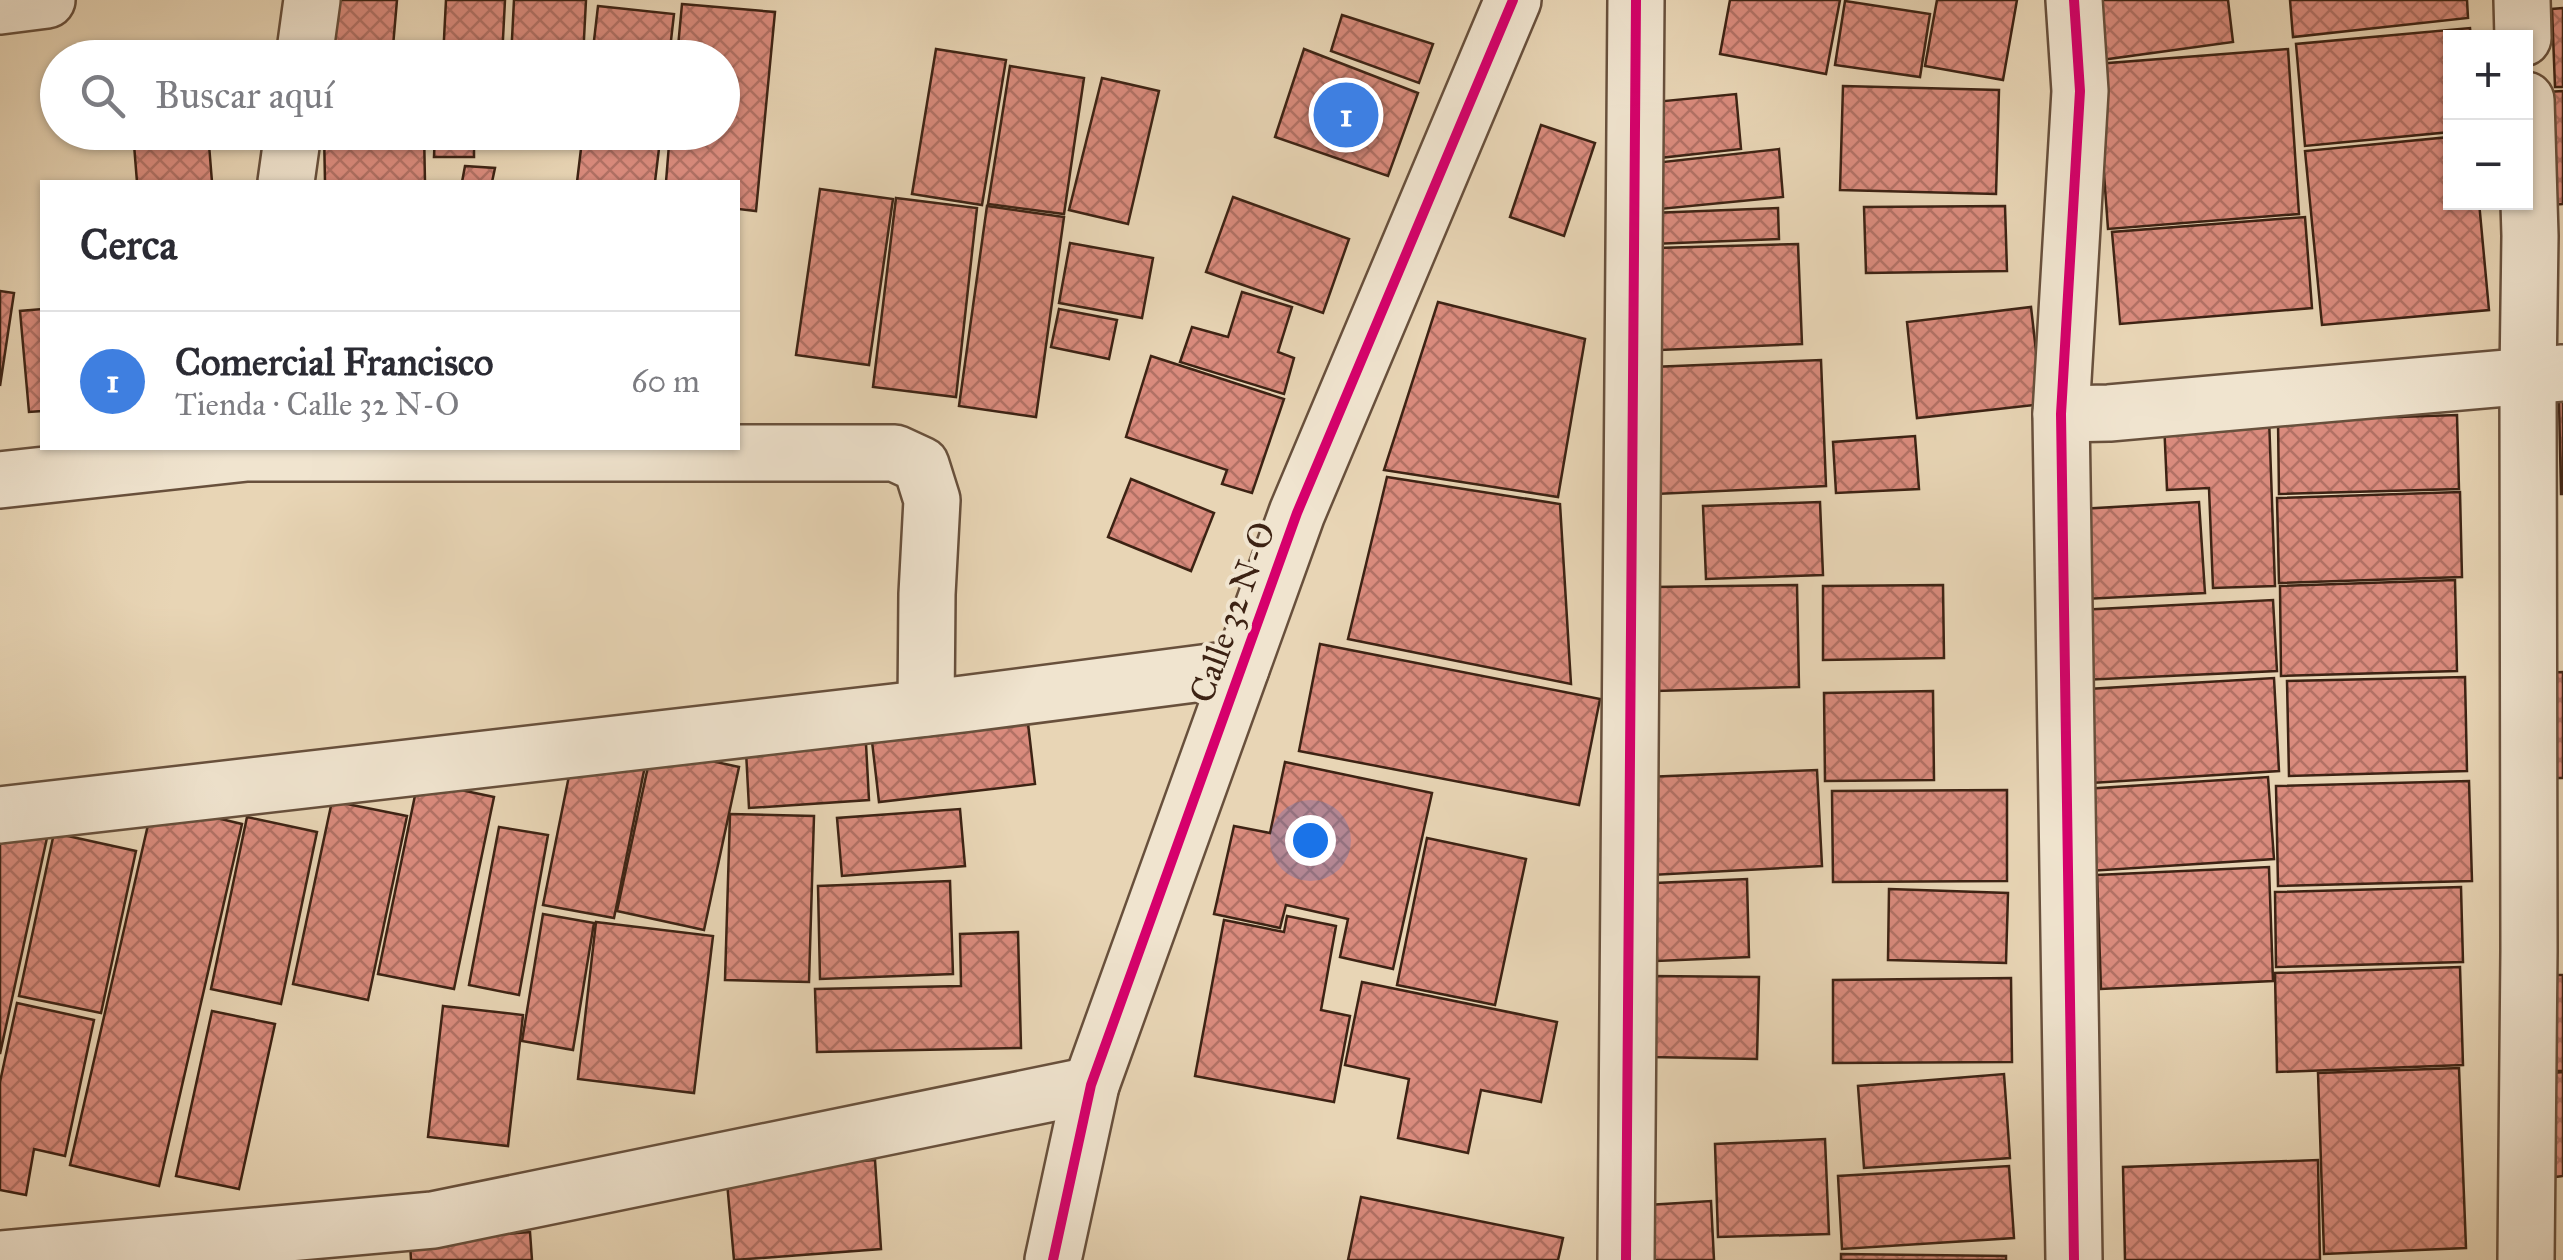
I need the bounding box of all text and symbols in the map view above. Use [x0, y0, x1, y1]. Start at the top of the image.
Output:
map controls [2443, 30, 2533, 210]
button: + [2443, 30, 2533, 120]
search box [40, 40, 740, 150]
icon: search [75, 68, 130, 123]
text: Buscar aquí [155, 72, 334, 118]
pin: 1 [1314, 78, 1378, 152]
button: − [2443, 120, 2533, 210]
text: Cerca [80, 219, 177, 271]
text: Comercial Francisco [175, 339, 494, 385]
text: 1 [106, 362, 119, 401]
text: 60 m [631, 362, 700, 401]
text: Tienda · Calle 32 N-O [175, 385, 459, 424]
street label: Calle 32 N-O [1180, 516, 1285, 708]
your location [1285, 815, 1336, 866]

